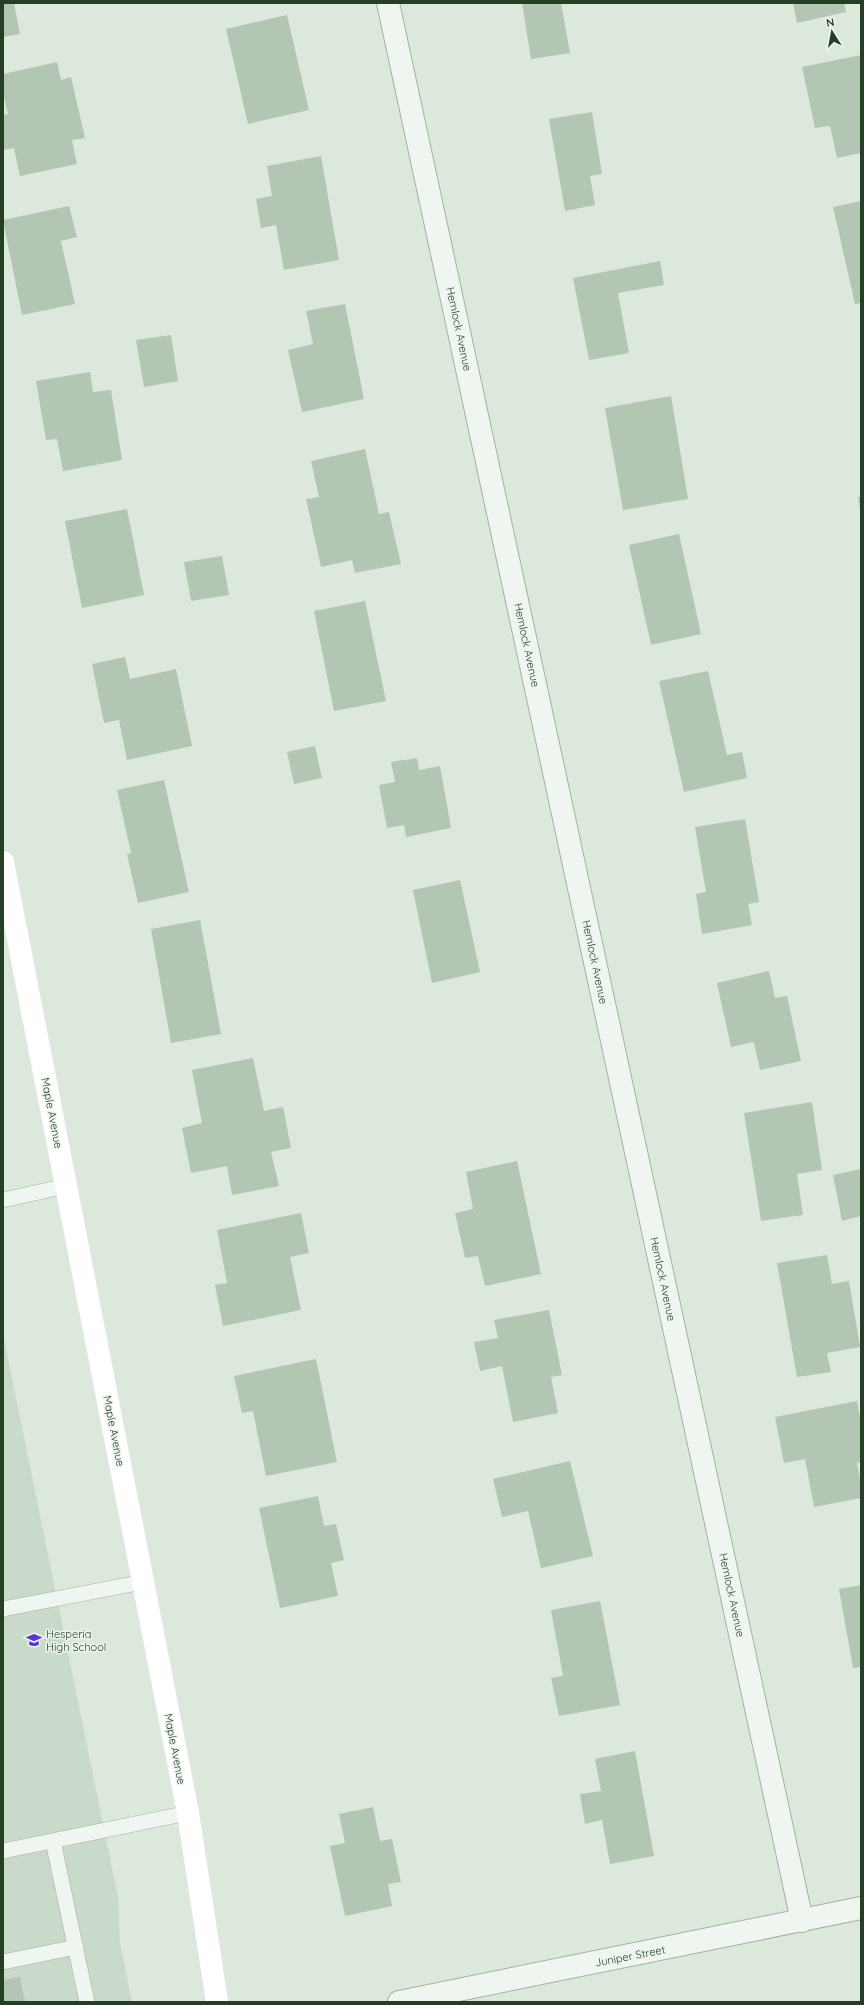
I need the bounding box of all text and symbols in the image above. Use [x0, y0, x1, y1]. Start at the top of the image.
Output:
north arrow [812, 12, 852, 52]
text: N [825, 15, 835, 30]
street label: Hemlock Avenue [443, 286, 475, 372]
street label: Hemlock Avenue [511, 602, 543, 688]
street label: Hemlock Avenue [579, 919, 611, 1005]
street label: Maple Avenue [38, 1076, 66, 1150]
street label: Hemlock Avenue [647, 1236, 679, 1322]
street label: Maple Avenue [100, 1394, 128, 1468]
street label: Hemlock Avenue [716, 1552, 748, 1638]
place label: Hesperia High School [46, 1627, 106, 1654]
school or university icon: Hesperia High School [25, 1631, 43, 1649]
street label: Maple Avenue [161, 1712, 189, 1786]
street label: Juniper Street [594, 1942, 667, 1970]

